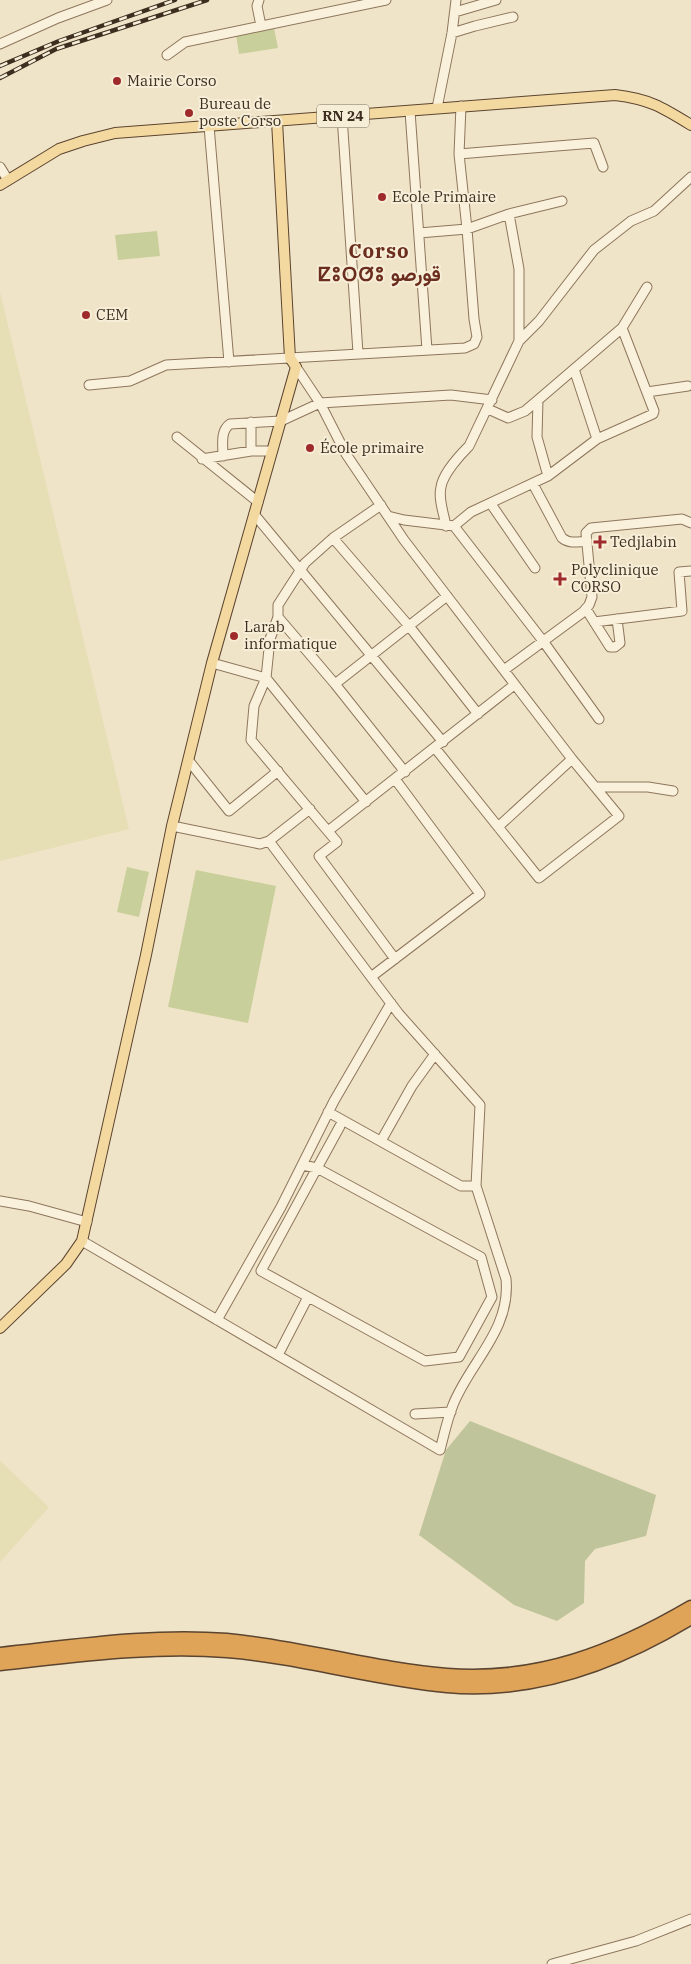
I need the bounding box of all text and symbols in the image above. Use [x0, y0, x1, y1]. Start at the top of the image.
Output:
place label: Mairie Corso [127, 71, 216, 90]
marker: Mairie Corso [111, 75, 123, 87]
place label: Bureau de poste Corso [199, 94, 281, 130]
road number: RN 24 [317, 104, 369, 128]
marker: Bureau de poste Corso [183, 107, 195, 119]
place label: Ecole Primaire [392, 187, 496, 206]
marker: Ecole Primaire [376, 191, 388, 203]
district label: Corso ⵇⵓⵔⵚⵓ قورصو [317, 237, 441, 287]
place label: CEM [96, 305, 128, 324]
marker: CEM [80, 309, 92, 321]
place label: École primaire [320, 438, 424, 457]
marker: École primaire [304, 442, 316, 454]
place label: Tedjlabin [610, 532, 677, 551]
marker: Tedjlabin [594, 536, 606, 548]
place label: Polyclinique CORSO [571, 560, 658, 596]
marker: Polyclinique CORSO [553, 572, 567, 586]
place label: Larab informatique [244, 617, 337, 653]
marker: Larab informatique [228, 630, 240, 642]

